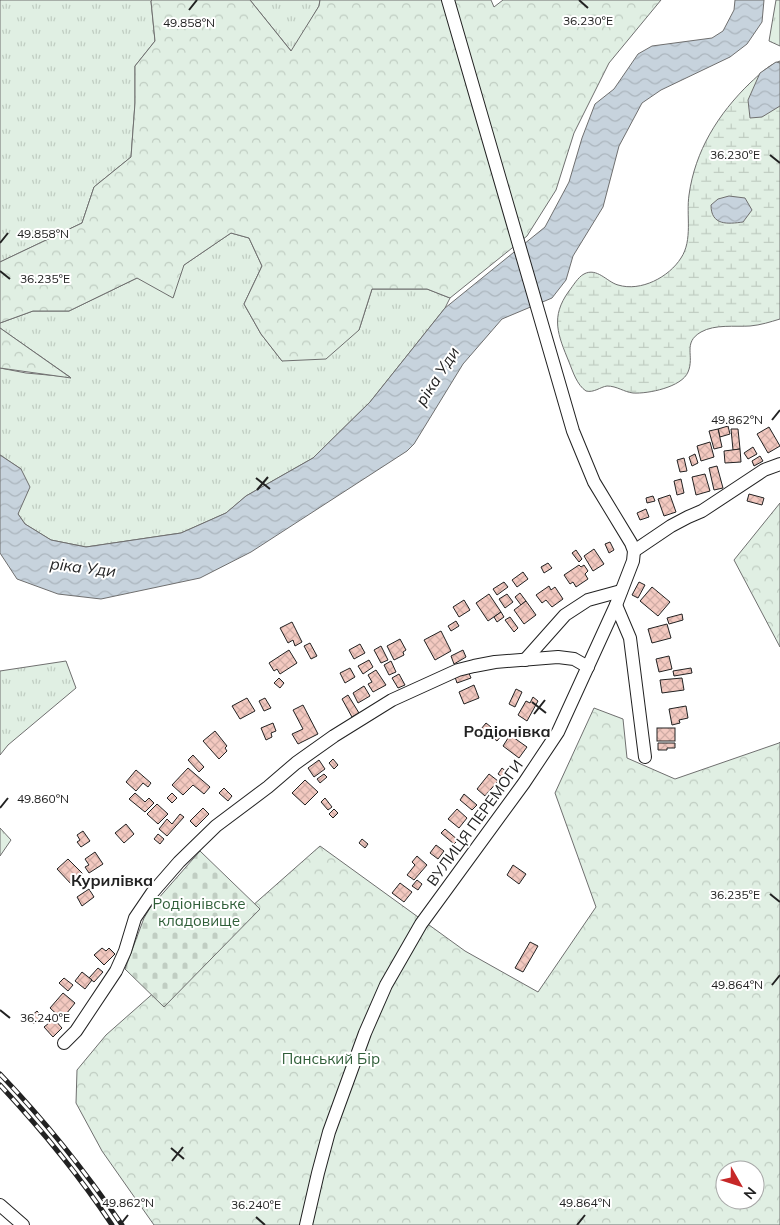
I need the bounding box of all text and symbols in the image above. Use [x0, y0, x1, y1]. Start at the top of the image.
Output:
text: 36.230°E [563, 13, 613, 28]
text: 49.858°N [163, 15, 215, 30]
text: 36.230°E [710, 147, 760, 162]
text: 49.858°N [17, 226, 69, 241]
text: 36.235°E [20, 271, 70, 286]
water label: ріка Уди [411, 343, 463, 409]
text: 49.862°N [711, 412, 763, 427]
water label: ріка Уди [49, 553, 117, 581]
district label: Родіонівка [463, 721, 551, 741]
street label: ВУЛИЦЯ ПЕРЕМОГИ [422, 756, 527, 890]
text: 49.860°N [17, 791, 69, 806]
district label: Курилівка [71, 870, 153, 890]
text: 36.235°E [710, 887, 760, 902]
park label: Родіонівське кладовище [152, 894, 246, 930]
text: 49.864°N [711, 977, 763, 992]
text: 36.240°E [20, 1010, 70, 1025]
park label: Панський Бір [282, 1049, 380, 1068]
north arrow [715, 1160, 765, 1210]
text: N [740, 1183, 760, 1203]
text: 49.862°N [102, 1195, 154, 1210]
text: 49.864°N [559, 1195, 611, 1210]
text: 36.240°E [231, 1197, 281, 1212]

